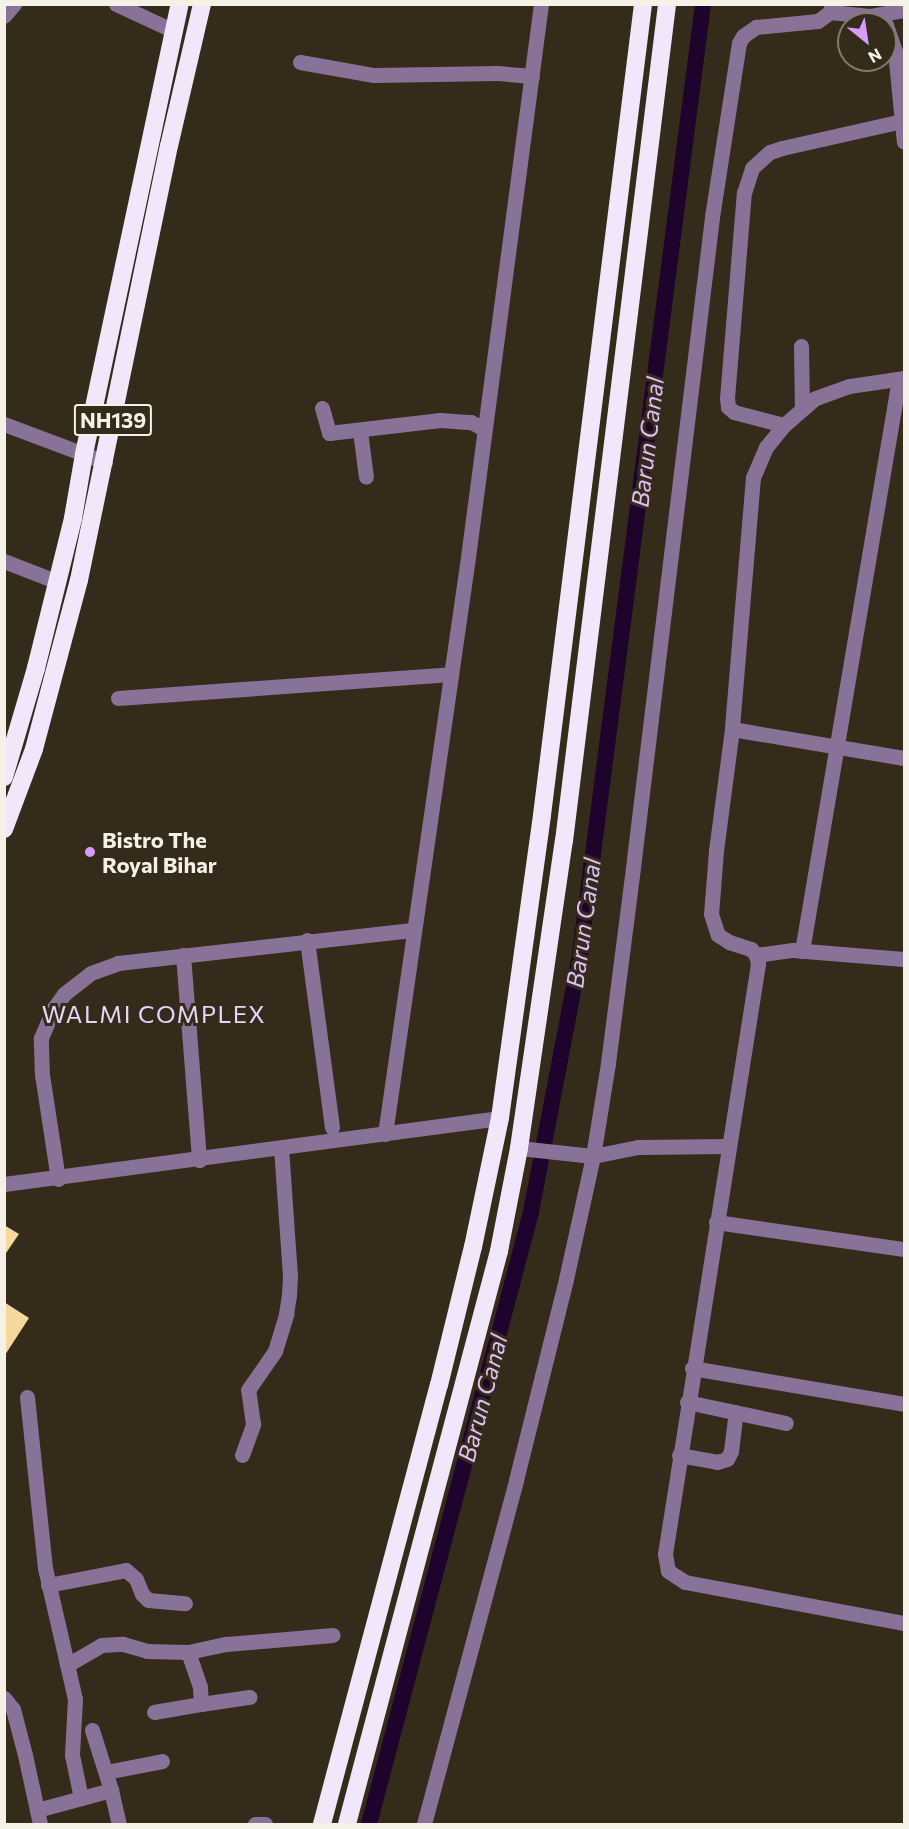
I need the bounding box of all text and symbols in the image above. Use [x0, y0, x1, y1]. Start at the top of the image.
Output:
north arrow [837, 12, 897, 72]
text: N [865, 45, 885, 68]
water label: Barun Canal [625, 375, 669, 509]
road number: NH139 [72, 402, 154, 438]
place label: Bistro The Royal Bihar [102, 826, 217, 878]
marker: Bistro The Royal Bihar [83, 845, 97, 859]
water label: Barun Canal [560, 856, 606, 990]
district label: WALMI COMPLEX [42, 1000, 266, 1028]
water label: Barun Canal [451, 1331, 513, 1465]

